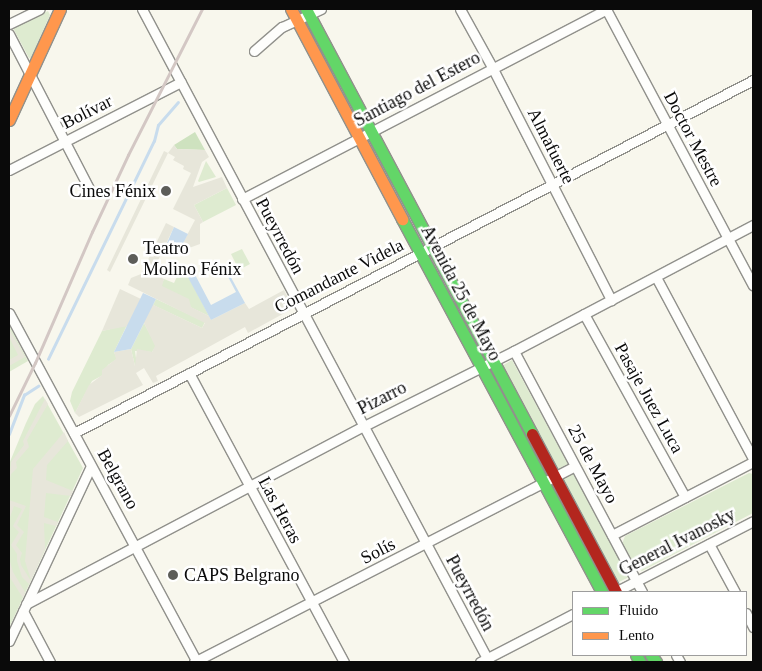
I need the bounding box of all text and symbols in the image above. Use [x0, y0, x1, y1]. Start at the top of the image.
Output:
street label: Santiago del Estero [350, 47, 484, 131]
street label: Doctor Mestre [659, 88, 727, 190]
street label: Bolívar [58, 90, 116, 134]
street label: Almafuerte [523, 105, 579, 187]
place label: Cines Fénix [69, 180, 156, 202]
marker: Cines Fénix [160, 185, 172, 197]
street label: Pueyrredón [251, 194, 309, 278]
street label: Avenida 25 de Mayo [416, 222, 506, 364]
street label: Comandante Videla [271, 234, 407, 318]
place label: Teatro Molino Fénix [143, 238, 242, 280]
marker: Teatro Molino Fénix [127, 253, 139, 265]
street label: Pasaje Juez Luca [610, 339, 688, 457]
street label: Pizarro [354, 377, 410, 419]
street label: 25 de Mayo [563, 421, 623, 507]
street label: Belgrano [93, 445, 143, 513]
street label: Las Heras [253, 473, 307, 547]
street label: General Ivanosky [615, 503, 739, 581]
street label: Solís [357, 533, 399, 569]
street label: Pueyrredón [441, 551, 499, 635]
place label: CAPS Belgrano [184, 564, 300, 586]
marker: CAPS Belgrano [166, 568, 180, 582]
legend [572, 591, 747, 656]
text: Fluido [619, 602, 658, 618]
text: Lento [619, 627, 654, 643]

